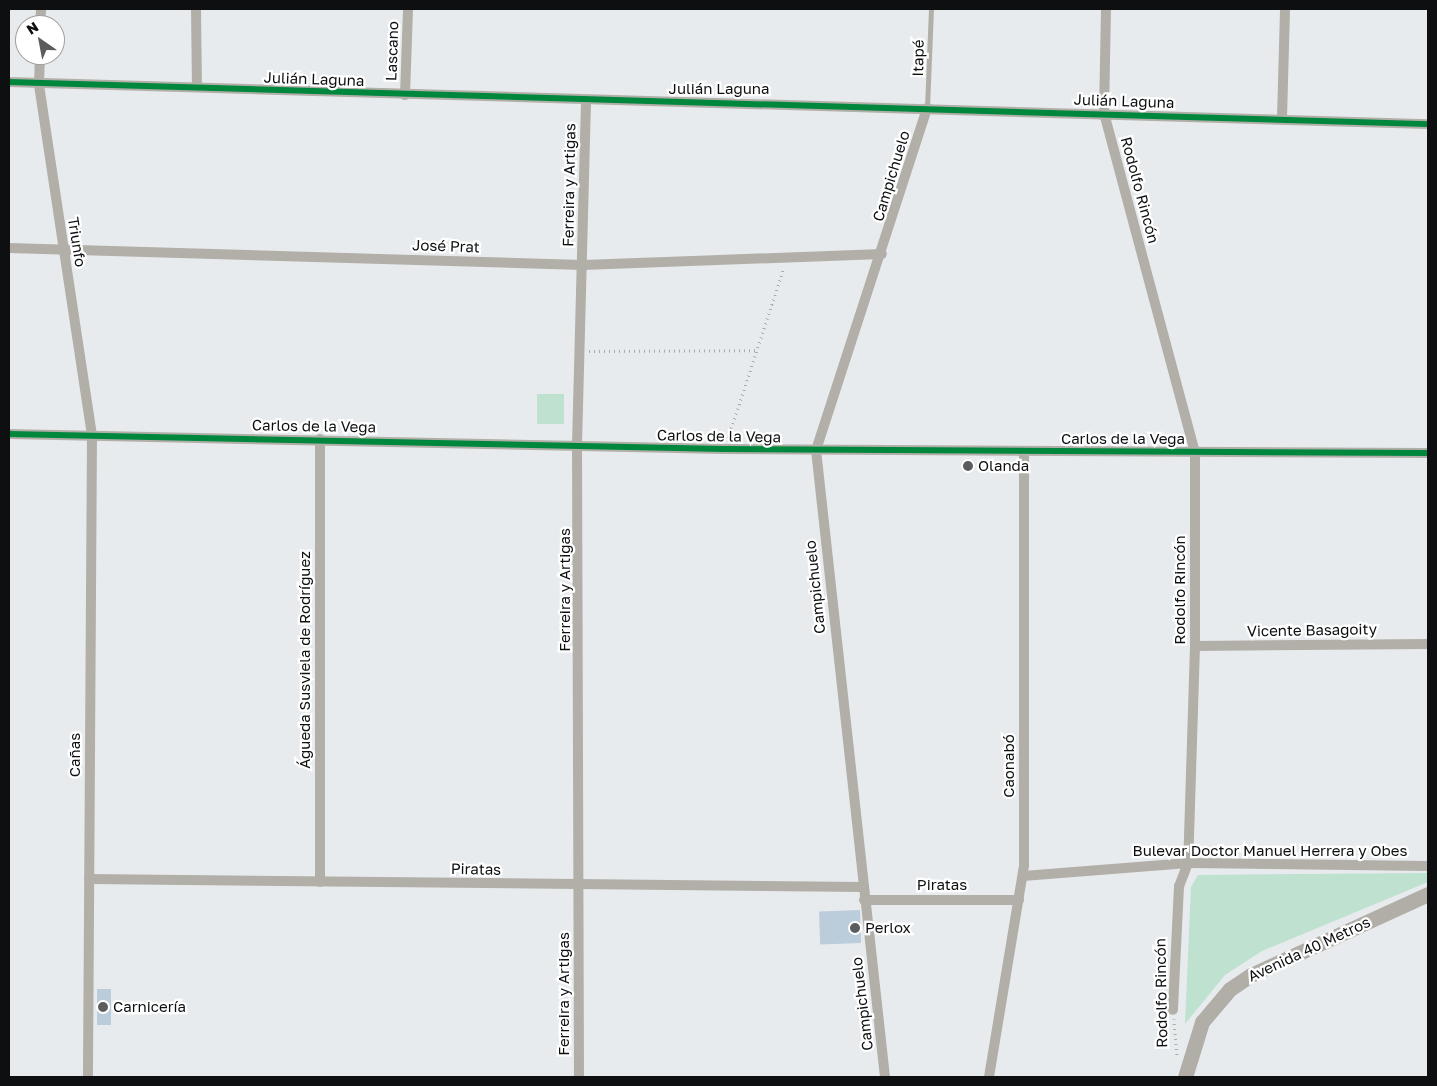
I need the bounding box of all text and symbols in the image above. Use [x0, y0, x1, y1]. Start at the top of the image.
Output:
north arrow [15, 15, 65, 65]
text: N [23, 18, 41, 38]
street label: Lascano [382, 21, 402, 81]
street label: Itapé [909, 39, 927, 77]
street label: Julián Laguna [263, 68, 365, 90]
street label: Julián Laguna [669, 80, 769, 98]
street label: Julián Laguna [1073, 90, 1175, 112]
street label: Ferreira y Artigas [559, 123, 579, 247]
street label: Campichuelo [869, 128, 913, 224]
street label: Rodolfo Rincón [1117, 135, 1163, 245]
street label: Triunfo [64, 216, 90, 268]
street label: José Prat [412, 236, 480, 256]
street label: Carlos de la Vega [252, 416, 376, 436]
street label: Carlos de la Vega [657, 426, 781, 446]
street label: Carlos de la Vega [1061, 430, 1185, 448]
place label: Olanda [978, 457, 1029, 475]
marker: Olanda [962, 460, 974, 472]
street label: Ferreira y Artigas [556, 528, 574, 652]
street label: Rodolfo Rincón [1171, 535, 1189, 645]
street label: Campichuelo [801, 539, 829, 635]
street label: Águeda Susviela de Rodríguez [296, 551, 314, 769]
street label: Vicente Basagoity [1247, 620, 1377, 640]
street label: Cañas [66, 733, 84, 777]
street label: Caonabó [1000, 734, 1018, 798]
street label: Bulevar Doctor Manuel Herrera y Obes [1133, 842, 1407, 860]
street label: Piratas [451, 860, 501, 878]
street label: Piratas [917, 876, 967, 894]
street label: Avenida 40 Metros [1245, 913, 1373, 985]
place label: Perlox [865, 919, 911, 937]
marker: Perlox [849, 922, 861, 934]
street label: Ferreira y Artigas [555, 932, 573, 1056]
street label: Rodolfo Rincón [1151, 938, 1171, 1048]
street label: Campichuelo [847, 956, 877, 1052]
place label: Carnicería [113, 998, 186, 1016]
marker: Carnicería [97, 1001, 109, 1013]

